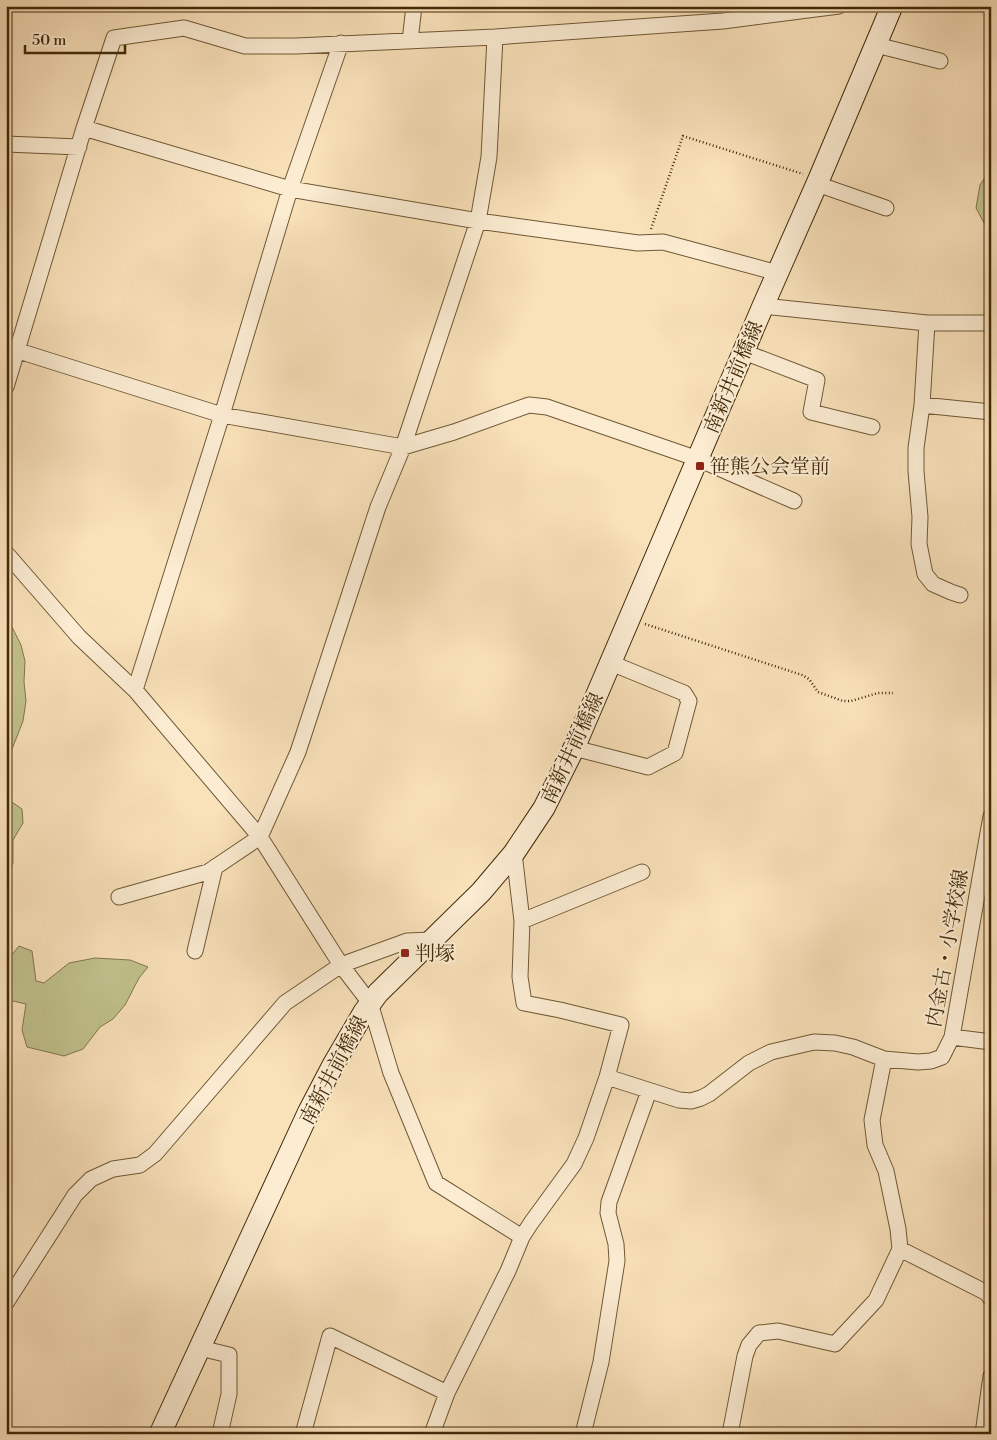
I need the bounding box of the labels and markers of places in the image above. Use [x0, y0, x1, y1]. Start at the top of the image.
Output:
place label: 笹熊公会堂前 [710, 455, 830, 480]
marker: 笹熊公会堂前 [694, 460, 706, 472]
place label: 判塚 [415, 942, 455, 967]
marker: 判塚 [399, 947, 411, 959]

